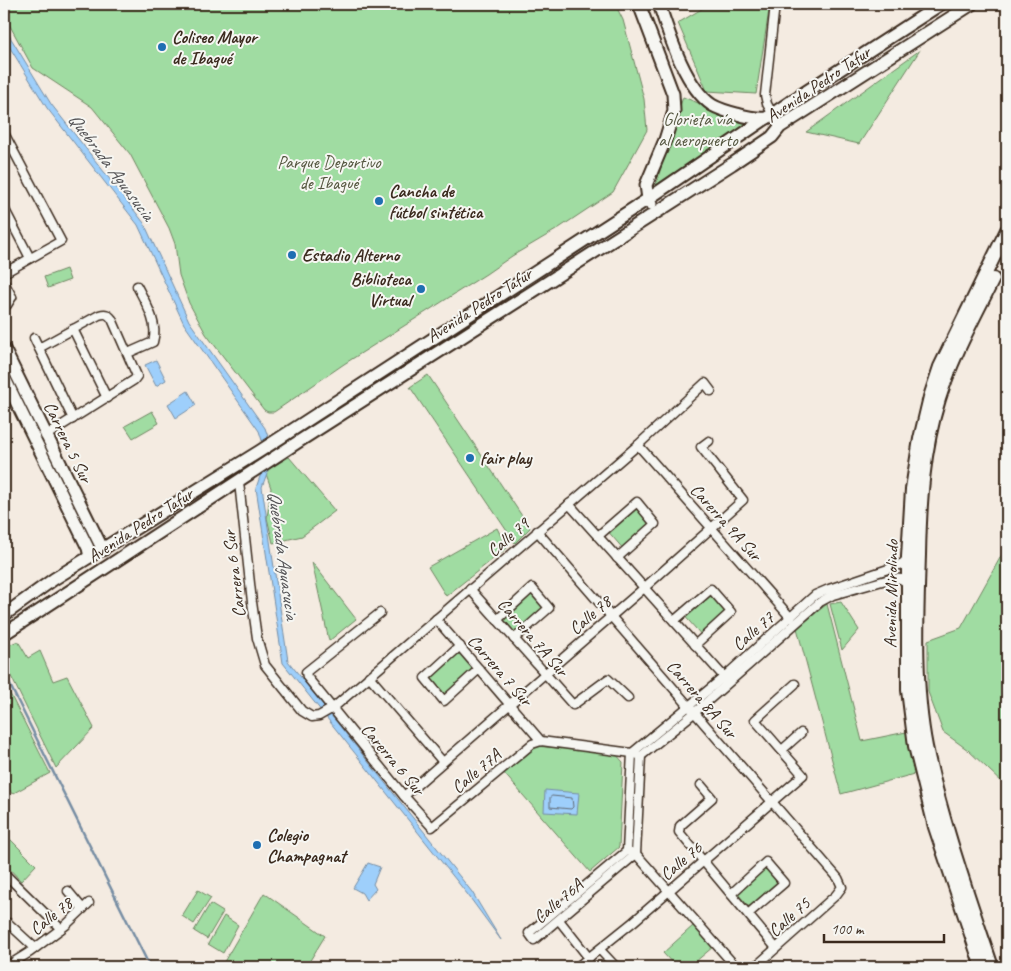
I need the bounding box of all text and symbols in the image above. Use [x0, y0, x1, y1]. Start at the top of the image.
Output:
place label: Coliseo Mayor de Ibagué [172, 26, 259, 69]
street label: Avenida Pedro Tafur [762, 40, 877, 127]
marker: Coliseo Mayor de Ibagué [156, 41, 168, 53]
water label: Quebrada Aguasucia [63, 108, 161, 227]
park label: Glorieta vía al aeropuerto [658, 108, 739, 151]
park label: Parque Deportivo de Ibagué [277, 151, 382, 194]
place label: Cancha de fútbol sintética [389, 180, 484, 223]
marker: Cancha de fútbol sintética [373, 195, 385, 207]
place label: Estadio Alterno [302, 244, 401, 266]
marker: Estadio Alterno [286, 249, 298, 261]
street label: Avenida Pedro Tafur [422, 261, 538, 347]
place label: Biblioteca Virtual [351, 268, 415, 311]
marker: Biblioteca Virtual [415, 283, 427, 295]
street label: Carrera 5 Sur [39, 398, 98, 488]
place label: fair play [480, 447, 533, 469]
marker: fair play [464, 452, 476, 464]
street label: Carerra 9A Sur [686, 479, 768, 567]
street label: Avenida Pedro Tafur [83, 481, 199, 567]
water label: Quebrada Aguasucia [262, 490, 304, 623]
street label: Calle 79 [482, 511, 535, 561]
street label: Carrera 6 Sur [217, 527, 250, 619]
street label: Avenida Mirolindo [879, 538, 903, 648]
street label: Calle 78 [564, 589, 617, 639]
street label: Carrera 7A Sur [493, 593, 575, 682]
street label: Calle 77 [727, 606, 779, 655]
street label: Carrera 7 Sur [463, 630, 539, 712]
street label: Carrera 8A Sur [662, 655, 744, 744]
street label: Carerra 6 Sur [356, 718, 431, 801]
street label: Calle 77A [447, 743, 506, 798]
place label: Colegio Champagnat [267, 824, 349, 867]
street label: Calle 76 [655, 836, 707, 885]
marker: Colegio Champagnat [251, 839, 263, 851]
street label: Calle 76A [529, 873, 588, 928]
street label: Calle 78 [25, 891, 78, 940]
street label: Calle 75 [763, 892, 815, 942]
scale bar [824, 911, 944, 943]
text: 100 m [831, 920, 865, 939]

